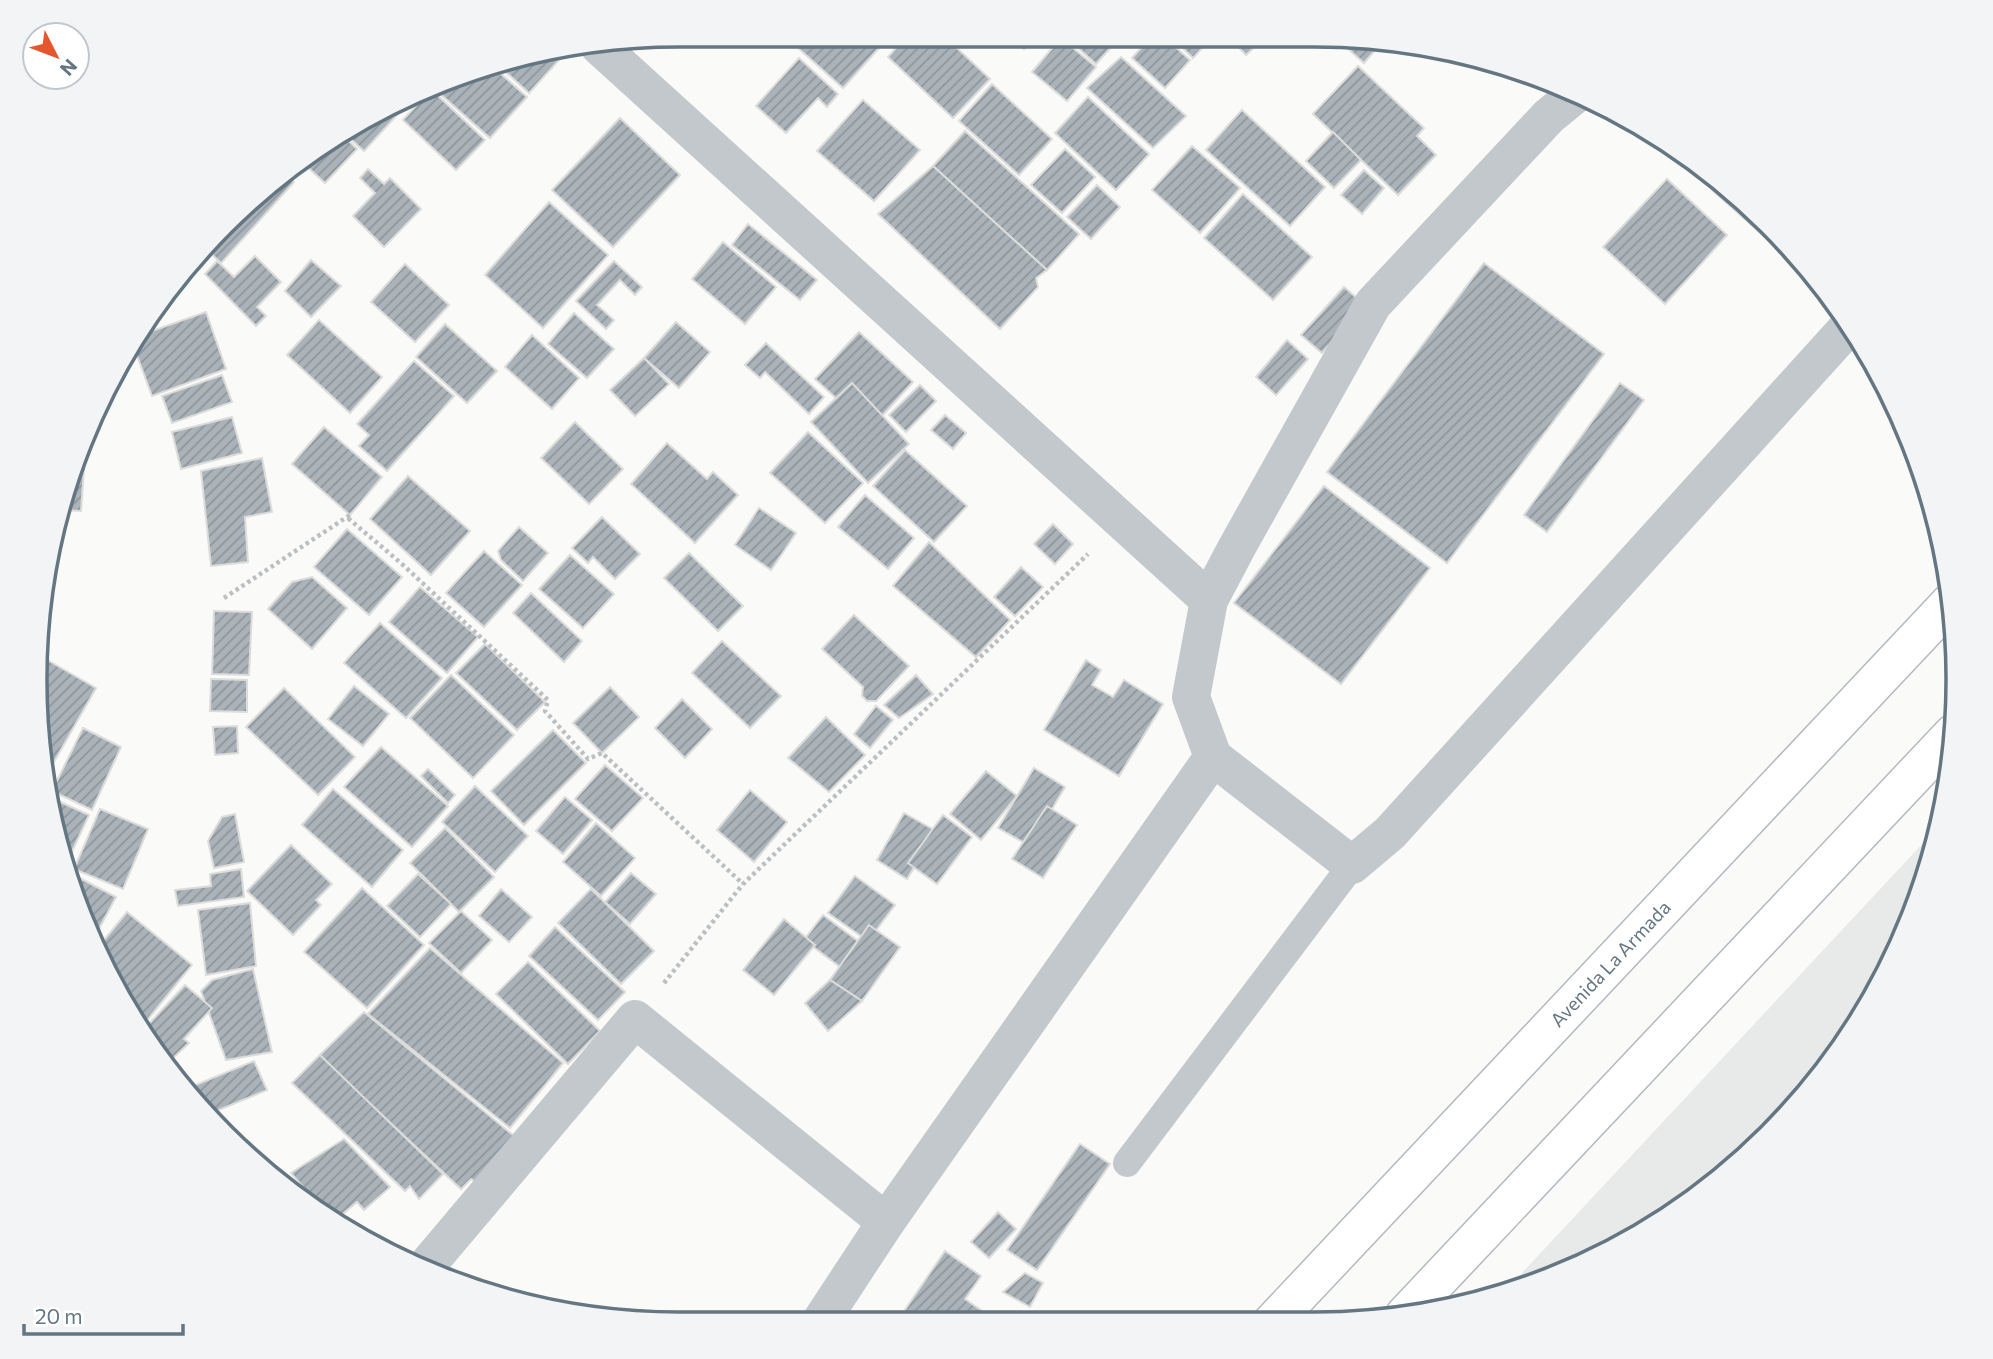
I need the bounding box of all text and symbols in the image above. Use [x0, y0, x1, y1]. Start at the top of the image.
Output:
north arrow [21, 21, 91, 91]
text: N [56, 55, 82, 81]
street label: Avenida La Armada [1545, 895, 1675, 1031]
scale bar [24, 1292, 184, 1336]
text: 20 m [35, 1303, 83, 1328]

